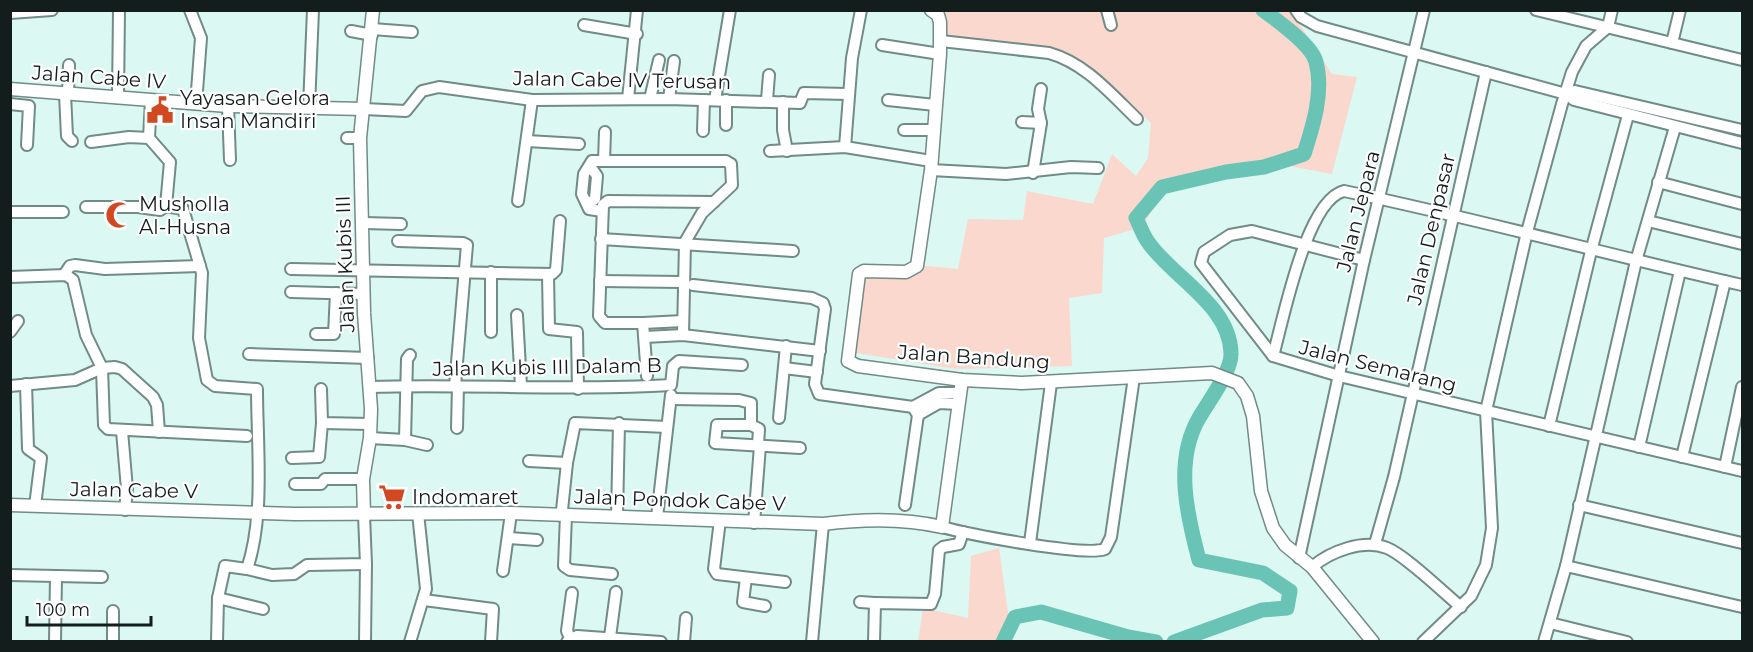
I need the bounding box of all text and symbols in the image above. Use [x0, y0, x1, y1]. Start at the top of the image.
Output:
street label: Jalan Cabe IV [30, 60, 167, 94]
street label: Jalan Cabe IV Terusan [512, 66, 731, 94]
place label: Yayasan Gelora Insan Mandiri [180, 86, 330, 133]
public building icon: Yayasan Gelora Insan Mandiri [145, 95, 175, 125]
street label: Jalan Jepara [1331, 148, 1385, 275]
street label: Jalan Denpasar [1402, 151, 1460, 308]
place label: Musholla Al-Husna [139, 192, 231, 239]
street label: Jalan Kubis III [331, 195, 359, 334]
mosque icon: Musholla Al-Husna [104, 200, 134, 230]
street label: Jalan Semarang [1296, 335, 1459, 397]
street label: Jalan Bandung [896, 340, 1051, 374]
street label: Jalan Kubis III Dalam B [431, 353, 662, 381]
street label: Jalan Cabe V [69, 477, 198, 503]
supermarket icon: Indomaret [377, 482, 407, 512]
street label: Jalan Pondok Cabe V [573, 484, 786, 516]
place label: Indomaret [412, 485, 519, 509]
scale bar [27, 589, 152, 627]
text: 100 m [36, 599, 90, 621]

